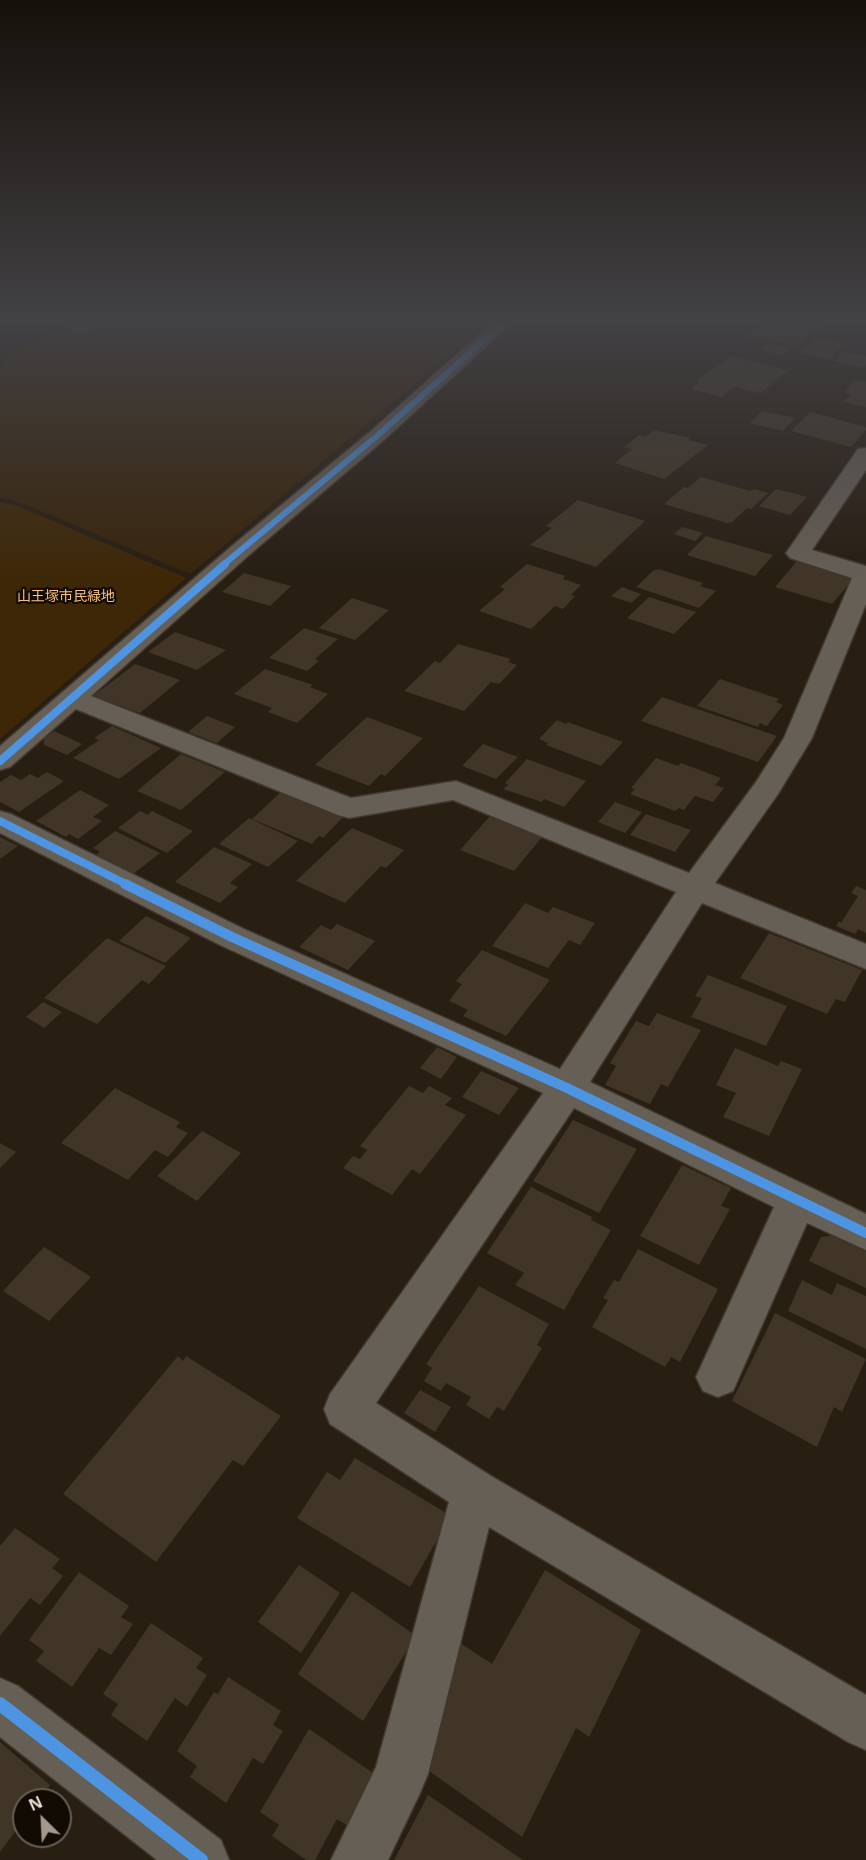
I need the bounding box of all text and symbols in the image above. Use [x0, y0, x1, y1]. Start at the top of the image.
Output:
park label: 山王塚市民緑地 [17, 589, 115, 605]
north arrow [12, 1788, 72, 1848]
text: N [25, 1791, 46, 1816]

